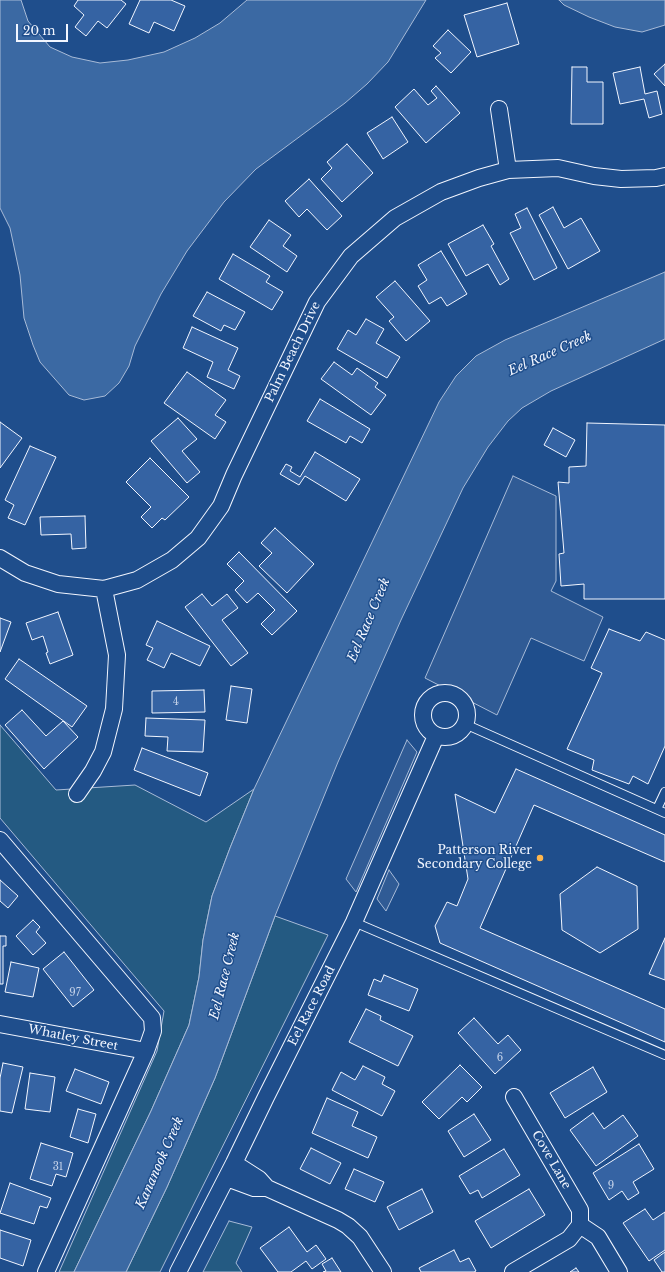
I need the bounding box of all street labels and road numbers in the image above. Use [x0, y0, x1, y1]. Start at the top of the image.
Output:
street label: Palm Beach Drive [262, 299, 324, 405]
street label: Eel Race Road [286, 964, 338, 1048]
street label: Whatley Street [27, 1022, 119, 1054]
street label: Cove Lane [528, 1128, 574, 1192]

